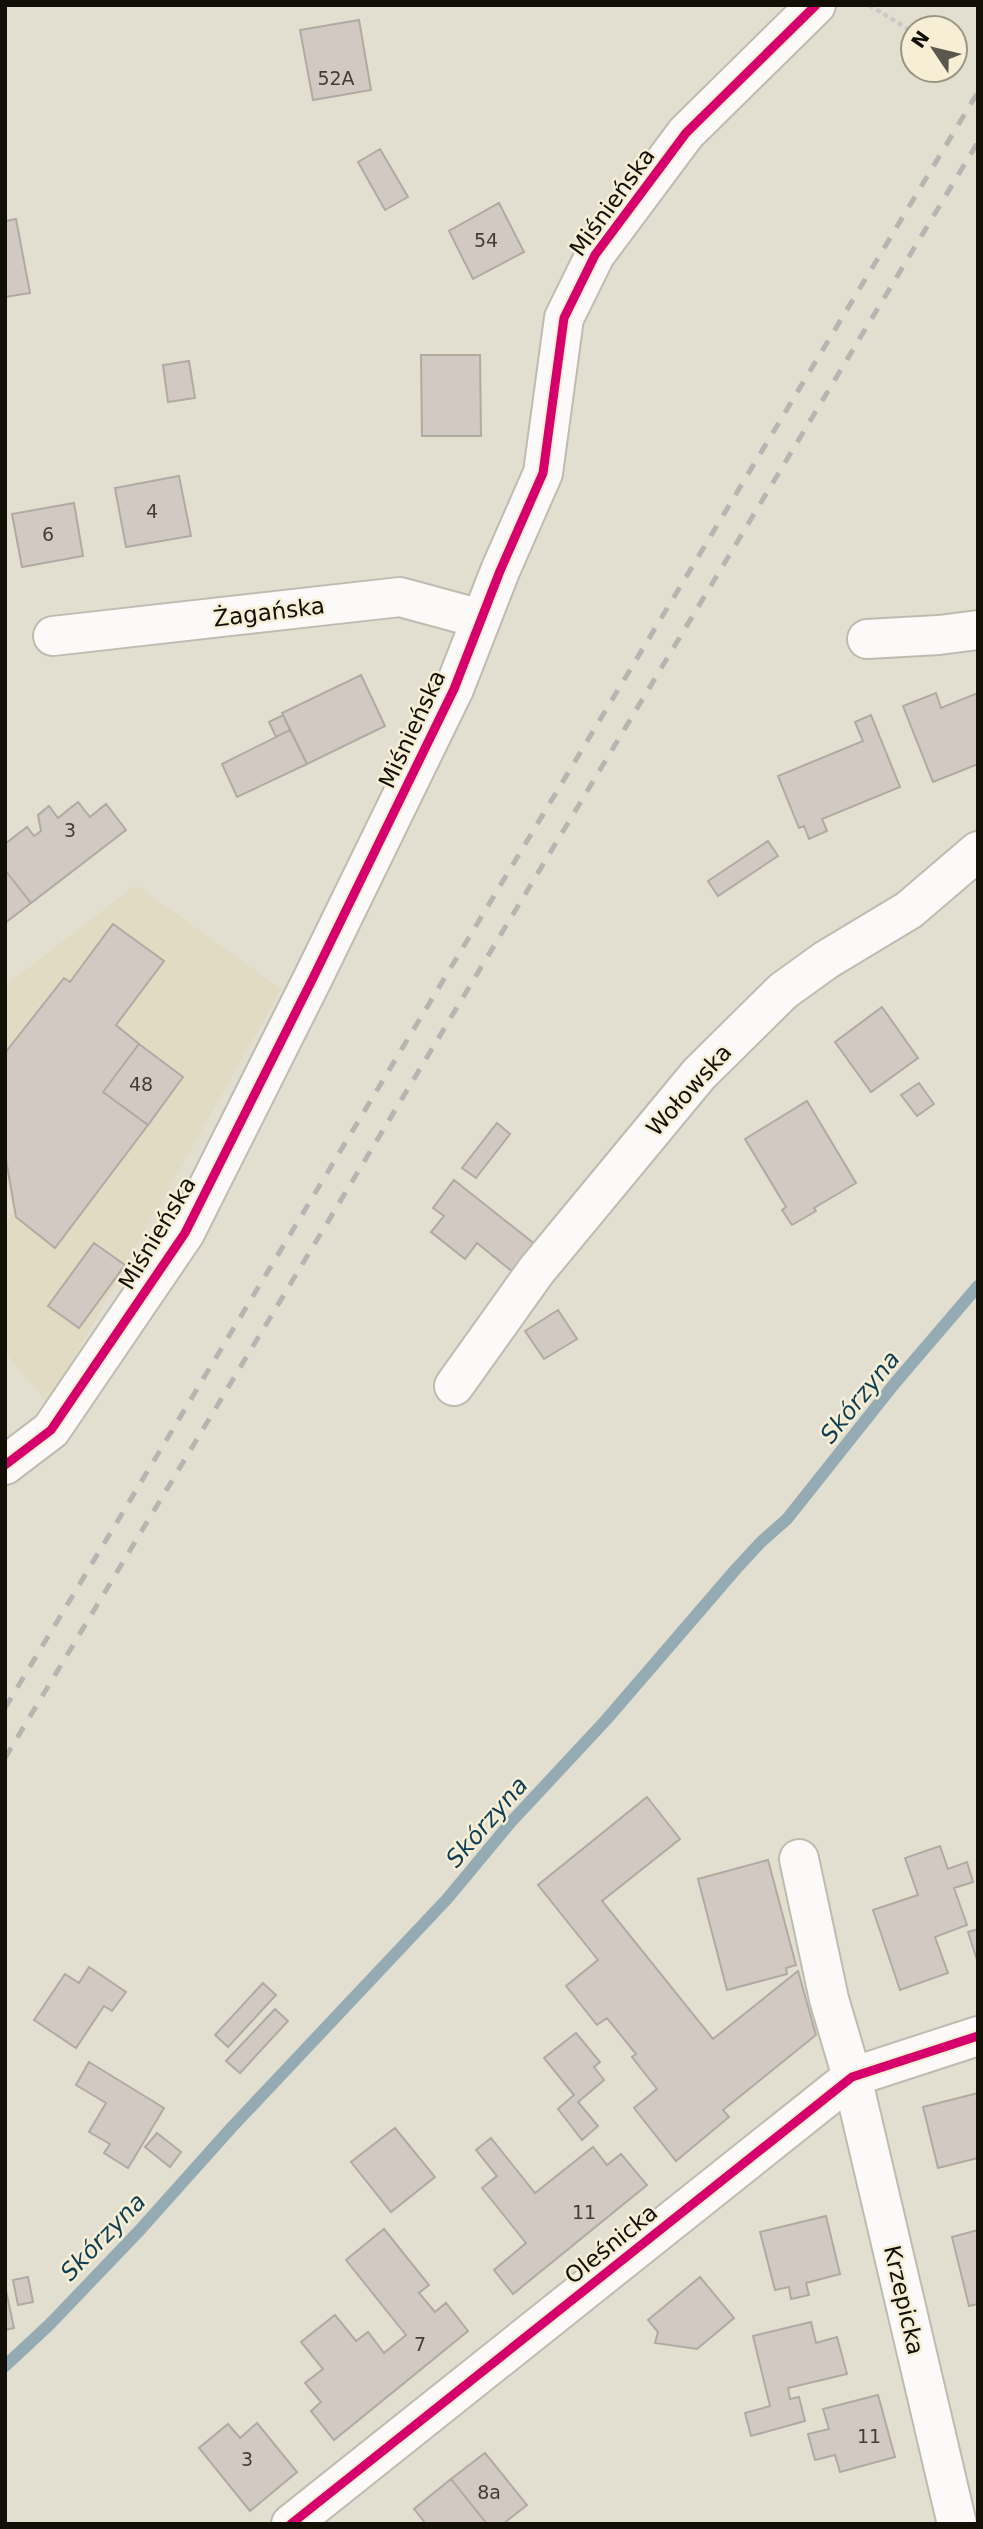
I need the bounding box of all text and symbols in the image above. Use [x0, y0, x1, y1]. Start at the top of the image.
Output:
north arrow [899, 14, 969, 84]
text: N [907, 26, 934, 52]
house number: 52A [317, 67, 355, 89]
street label: Miśnieńska [564, 143, 660, 261]
house number: 54 [474, 229, 498, 251]
house number: 4 [146, 500, 158, 522]
house number: 6 [42, 523, 54, 545]
street label: Żagańska [212, 591, 326, 632]
street label: Miśnieńska [373, 666, 451, 792]
house number: 3 [64, 819, 76, 841]
street label: Wołowska [641, 1039, 737, 1141]
house number: 48 [129, 1073, 153, 1095]
street label: Miśnieńska [113, 1172, 201, 1294]
water label: Skórzyna [814, 1345, 906, 1449]
water label: Skórzyna [440, 1771, 534, 1873]
water label: Skórzyna [55, 2188, 151, 2286]
street label: Oleśnicka [560, 2199, 662, 2289]
house number: 11 [572, 2201, 596, 2223]
street label: Krzepicka [879, 2243, 929, 2357]
house number: 7 [414, 2333, 426, 2355]
house number: 11 [857, 2425, 881, 2447]
house number: 3 [241, 2448, 253, 2470]
house number: 8a [477, 2481, 501, 2503]

